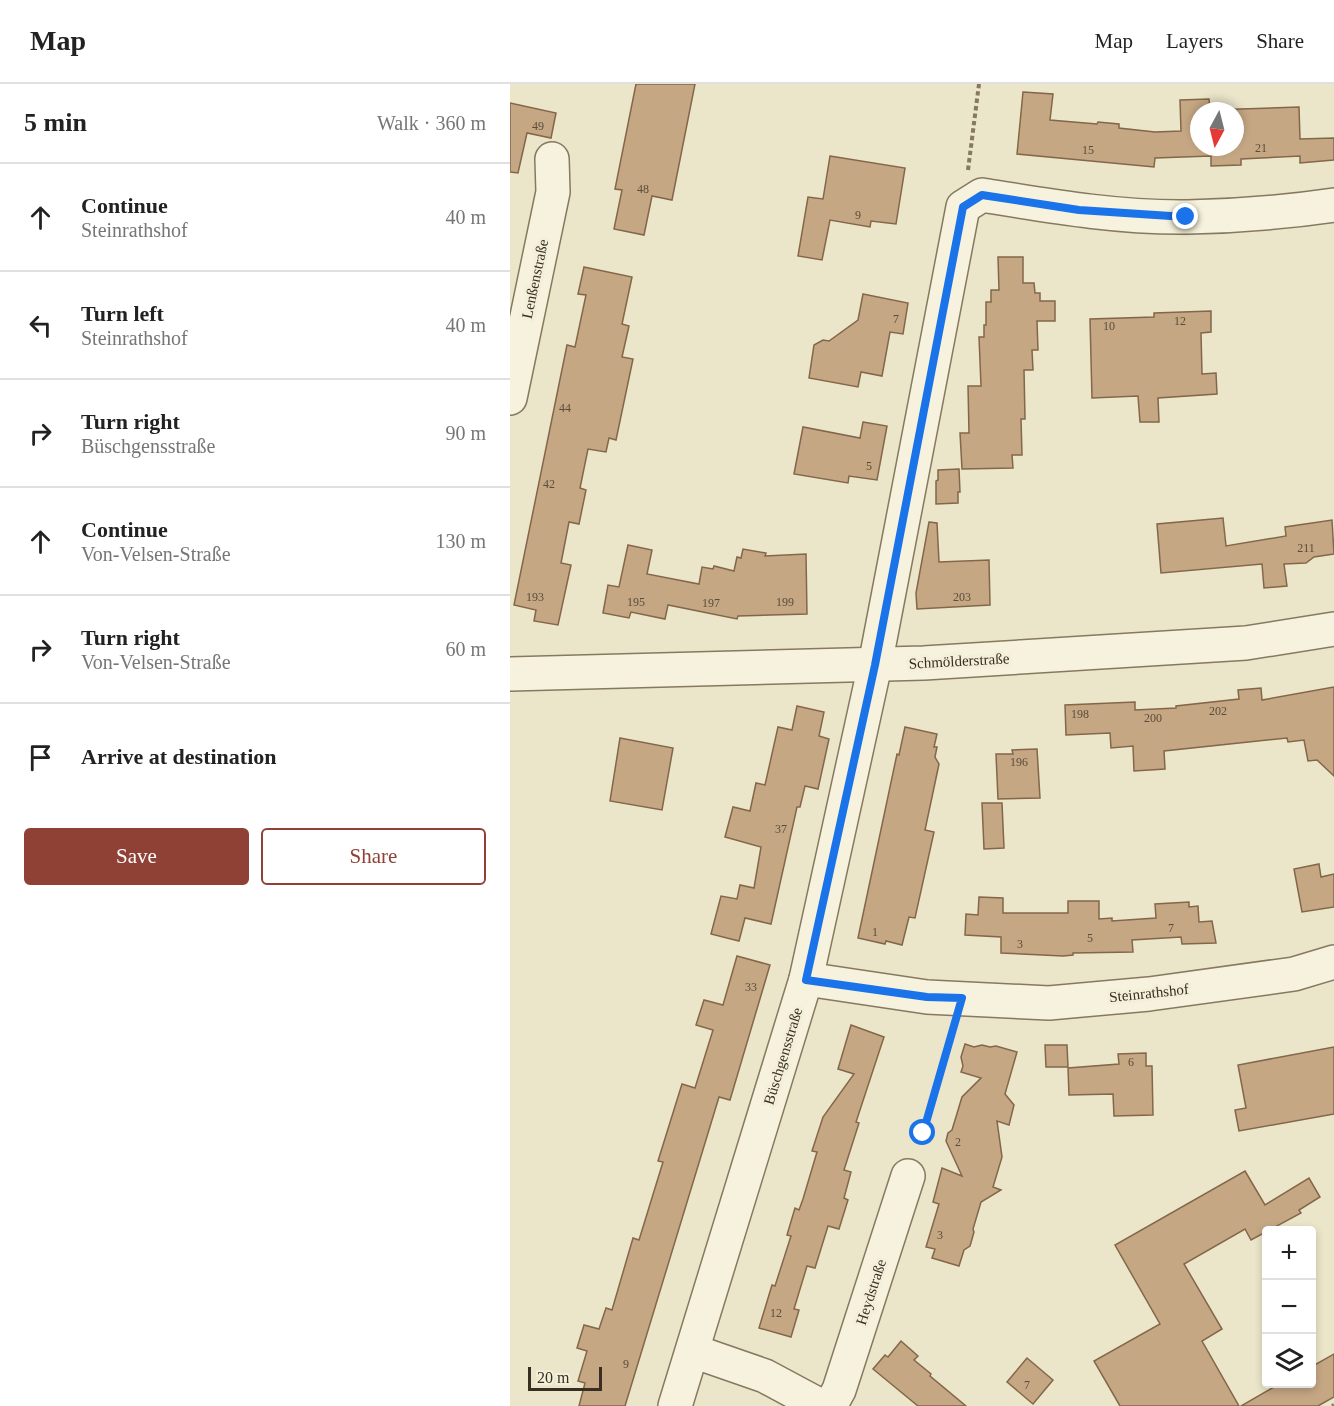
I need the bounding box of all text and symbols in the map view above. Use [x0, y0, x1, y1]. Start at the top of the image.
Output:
text: Map [30, 25, 86, 56]
text: Map [1095, 29, 1133, 53]
text: Layers [1166, 29, 1223, 53]
text: Share [1256, 29, 1304, 53]
north arrow [1190, 102, 1244, 156]
text: 5 min [24, 108, 87, 137]
text: Walk · 360 m [377, 112, 486, 134]
house number: 49 [532, 119, 544, 133]
house number: 21 [1255, 141, 1267, 155]
house number: 15 [1082, 143, 1094, 157]
house number: 48 [637, 182, 649, 196]
text: Continue [81, 193, 168, 218]
icon: ahead [24, 201, 57, 234]
route end [1172, 203, 1198, 229]
text: 40 m [445, 206, 486, 228]
house number: 9 [855, 208, 861, 222]
text: Steinrathshof [81, 219, 188, 241]
street label: Lenßenstraße [519, 237, 551, 320]
text: Turn left [81, 301, 164, 326]
icon: left [24, 309, 57, 342]
house number: 7 [893, 312, 899, 326]
text: 40 m [445, 314, 486, 336]
house number: 12 [1174, 314, 1186, 328]
house number: 10 [1103, 319, 1115, 333]
text: Steinrathshof [81, 327, 188, 349]
house number: 44 [559, 401, 571, 415]
text: Turn right [81, 409, 180, 434]
icon: right [24, 417, 57, 450]
text: 90 m [445, 422, 486, 444]
text: Büschgensstraße [81, 435, 215, 457]
house number: 5 [866, 459, 872, 473]
house number: 42 [543, 477, 555, 491]
text: Continue [81, 517, 168, 542]
icon: ahead [24, 525, 57, 558]
text: 130 m [435, 530, 486, 552]
house number: 211 [1297, 541, 1315, 555]
text: Von-Velsen-Straße [81, 543, 231, 565]
house number: 193 [526, 590, 544, 604]
house number: 203 [953, 590, 971, 604]
house number: 195 [627, 595, 645, 609]
house number: 199 [776, 595, 794, 609]
house number: 197 [702, 596, 720, 610]
text: Turn right [81, 625, 180, 650]
icon: right [24, 633, 57, 666]
text: 60 m [445, 638, 486, 660]
street label: Schmölderstraße [908, 650, 1010, 672]
text: Von-Velsen-Straße [81, 651, 231, 673]
house number: 202 [1209, 704, 1227, 718]
house number: 198 [1071, 707, 1089, 721]
house number: 200 [1144, 711, 1162, 725]
icon: arrive [24, 741, 57, 774]
text: Arrive at destination [81, 744, 277, 769]
house number: 196 [1010, 755, 1028, 769]
house number: 37 [775, 822, 787, 836]
button: Save [24, 828, 249, 885]
button: Share [261, 828, 486, 885]
house number: 7 [1168, 921, 1174, 935]
house number: 1 [872, 925, 878, 939]
house number: 5 [1087, 931, 1093, 945]
house number: 3 [1017, 937, 1023, 951]
house number: 33 [745, 980, 757, 994]
street label: Steinrathshof [1108, 981, 1190, 1005]
street label: Büschgensstraße [761, 1005, 805, 1107]
house number: 6 [1128, 1055, 1134, 1069]
route start [909, 1119, 935, 1145]
house number: 2 [955, 1135, 961, 1149]
map controls [1262, 1226, 1316, 1388]
button: + [1262, 1226, 1316, 1280]
house number: 3 [937, 1228, 943, 1242]
street label: Heydstraße [853, 1257, 889, 1327]
button: − [1262, 1280, 1316, 1334]
house number: 12 [770, 1306, 782, 1320]
button: layers [1262, 1334, 1316, 1388]
house number: 9 [623, 1357, 629, 1371]
scale bar [528, 1364, 602, 1392]
text: 20 m [537, 1369, 569, 1386]
house number: 7 [1024, 1378, 1030, 1392]

